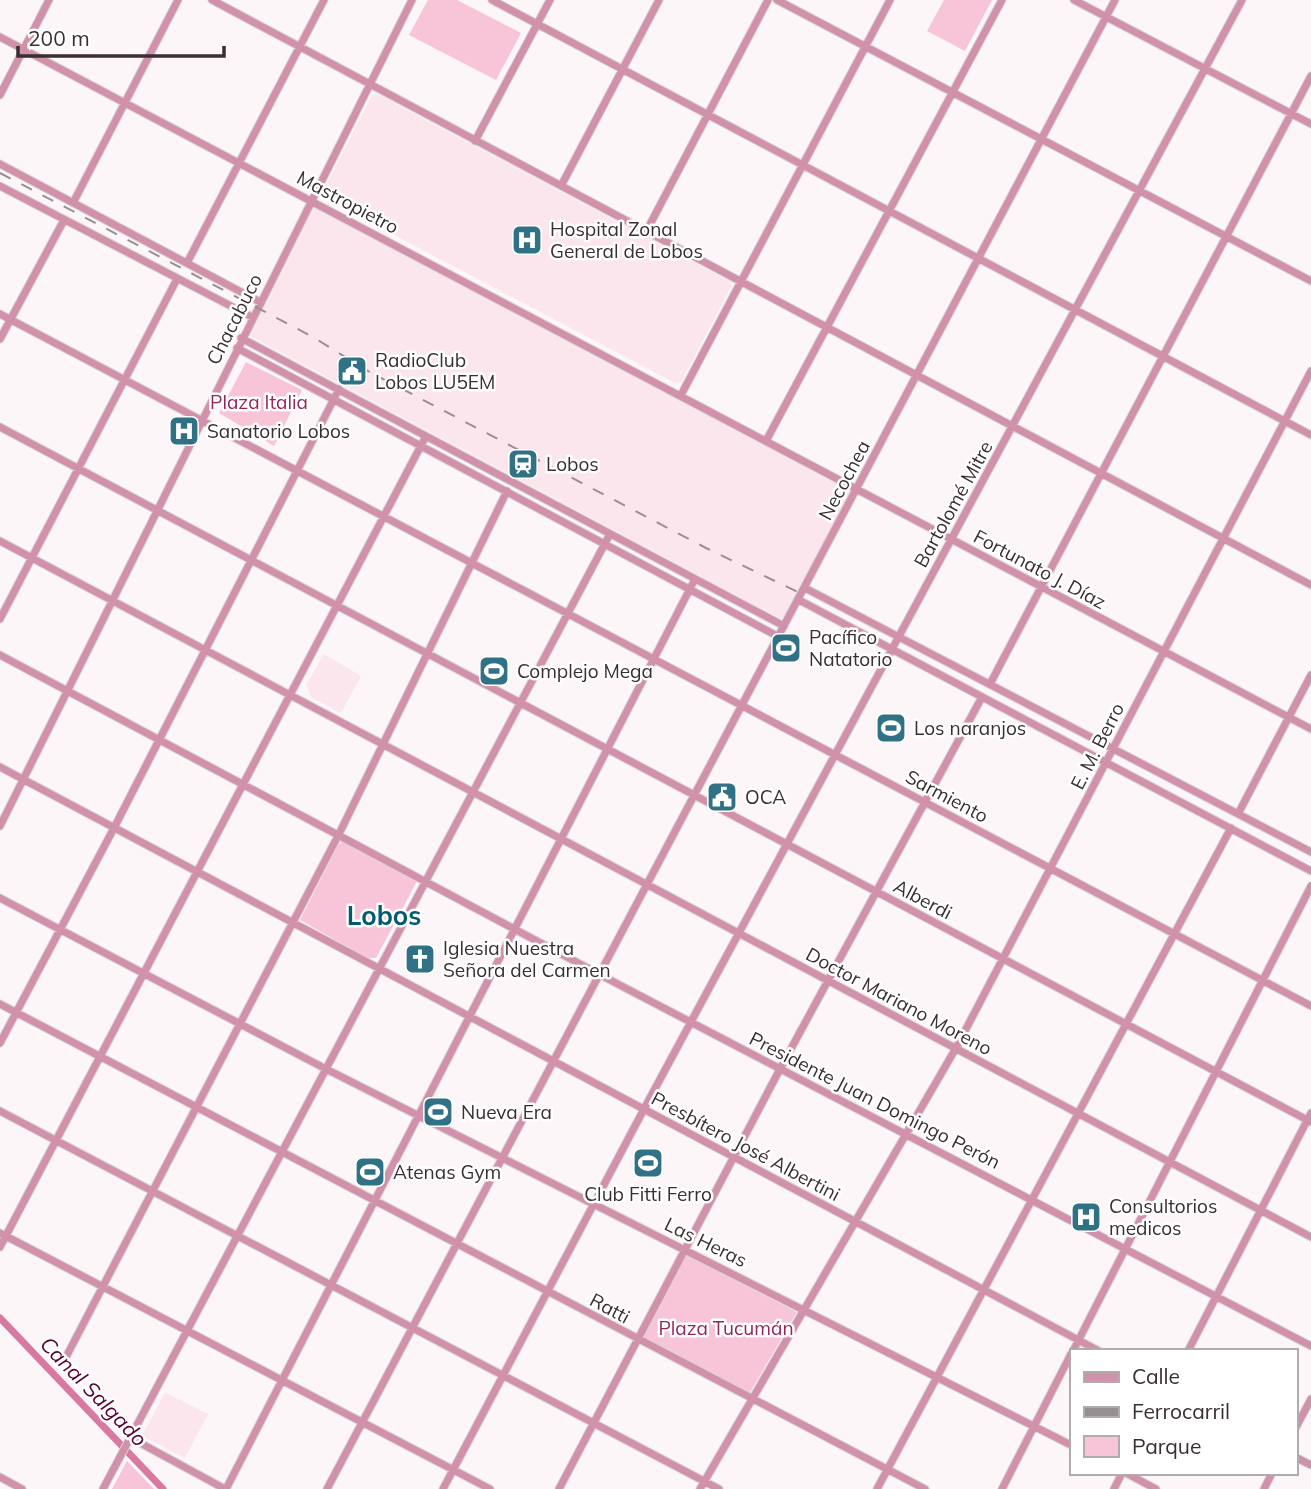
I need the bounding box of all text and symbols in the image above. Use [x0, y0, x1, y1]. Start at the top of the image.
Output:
scale bar [18, 14, 224, 58]
text: 200 m [28, 25, 90, 51]
street label: Mastropietro [293, 165, 403, 239]
place label: Hospital Zonal General de Lobos [550, 217, 703, 263]
hospital icon: Hospital Zonal General de Lobos [510, 223, 544, 257]
street label: Chacabuco [201, 270, 267, 368]
place label: RadioClub Lobos LU5EM [375, 348, 495, 394]
public building icon: RadioClub Lobos LU5EM [335, 354, 369, 388]
park label: Plaza Italia [210, 390, 308, 414]
hospital icon: Sanatorio Lobos [167, 414, 201, 448]
place label: Sanatorio Lobos [207, 419, 350, 443]
street label: Necochea [813, 436, 875, 524]
street label: Bartolomé Mitre [908, 436, 998, 572]
station icon: Lobos [506, 447, 540, 481]
place label: Lobos [546, 452, 599, 476]
street label: Fortunato J. Díaz [970, 524, 1110, 614]
place label: Pacífico Natatorio [809, 625, 892, 671]
sports icon: Pacífico Natatorio [769, 631, 803, 665]
sports icon: Complejo Mega [477, 654, 511, 688]
place label: Complejo Mega [517, 659, 653, 683]
street label: E. M. Berro [1065, 699, 1129, 793]
sports icon: Los naranjos [874, 711, 908, 745]
place label: Los naranjos [914, 716, 1026, 740]
street label: Sarmiento [902, 764, 992, 828]
public building icon: OCA [705, 780, 739, 814]
place label: OCA [745, 785, 786, 809]
street label: Alberdi [890, 874, 956, 924]
district label: Lobos [347, 899, 421, 932]
place label: Iglesia Nuestra Señora del Carmen [443, 936, 611, 982]
church icon: Iglesia Nuestra Señora del Carmen [403, 942, 437, 976]
street label: Doctor Mariano Moreno [802, 942, 996, 1060]
street label: Presidente Juan Domingo Perón [746, 1026, 1004, 1174]
street label: Presbítero José Albertini [647, 1086, 845, 1206]
sports icon: Nueva Era [421, 1095, 455, 1129]
place label: Nueva Era [461, 1100, 552, 1124]
sports icon: Club Fitti Ferro [631, 1146, 665, 1180]
sports icon: Atenas Gym [353, 1155, 387, 1189]
place label: Atenas Gym [393, 1160, 501, 1184]
place label: Club Fitti Ferro [584, 1182, 712, 1206]
place label: Consultorios medicos [1109, 1194, 1217, 1240]
hospital icon: Consultorios medicos [1069, 1200, 1103, 1234]
street label: Las Heras [661, 1212, 751, 1272]
street label: Ratti [586, 1288, 634, 1328]
park label: Plaza Tucumán [658, 1316, 794, 1340]
water label: Canal Salgado [35, 1331, 153, 1451]
legend [1070, 1349, 1297, 1475]
text: Calle [1132, 1363, 1180, 1389]
text: Ferrocarril [1132, 1398, 1230, 1424]
text: Parque [1132, 1433, 1201, 1459]

